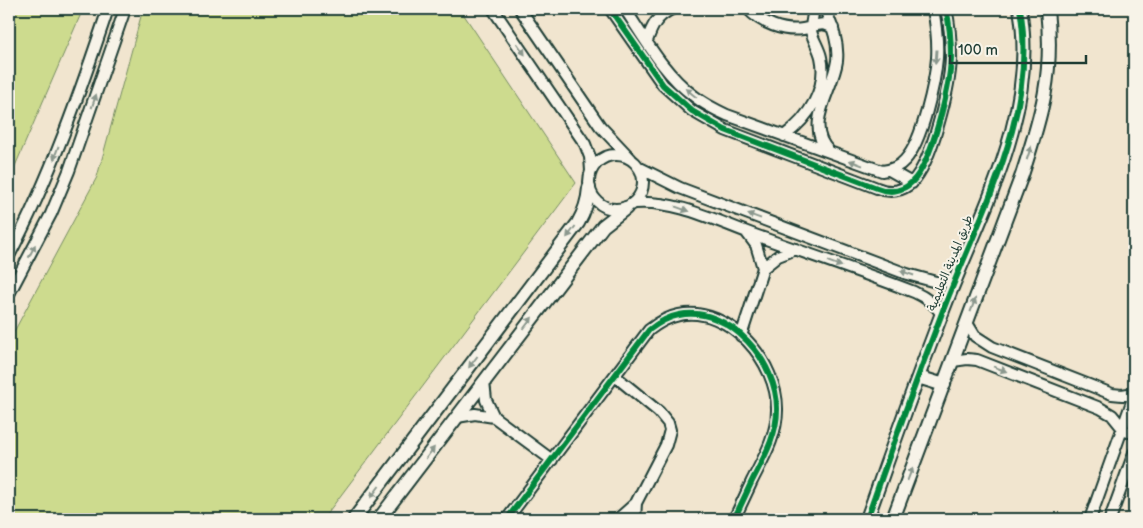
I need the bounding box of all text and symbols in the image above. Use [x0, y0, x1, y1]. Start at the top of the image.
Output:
scale bar [950, 32, 1087, 64]
text: 100 m [958, 41, 998, 60]
one-way arrow [516, 42, 526, 56]
one-way arrow [932, 49, 940, 65]
one-way arrow [684, 88, 697, 99]
one-way arrow [90, 93, 98, 108]
one-way arrow [1026, 145, 1033, 160]
one-way arrow [52, 146, 59, 161]
one-way arrow [849, 158, 863, 166]
one-way arrow [675, 206, 690, 213]
one-way arrow [747, 212, 762, 219]
street label: طريق المدينة التعليمية [924, 213, 977, 313]
one-way arrow [565, 225, 576, 238]
one-way arrow [28, 244, 36, 258]
one-way arrow [828, 261, 843, 268]
one-way arrow [899, 269, 914, 276]
one-way arrow [969, 297, 977, 312]
one-way arrow [523, 316, 533, 330]
one-way arrow [468, 355, 478, 369]
one-way arrow [993, 365, 1008, 373]
one-way arrow [425, 446, 435, 459]
one-way arrow [907, 466, 914, 481]
one-way arrow [370, 485, 380, 499]

